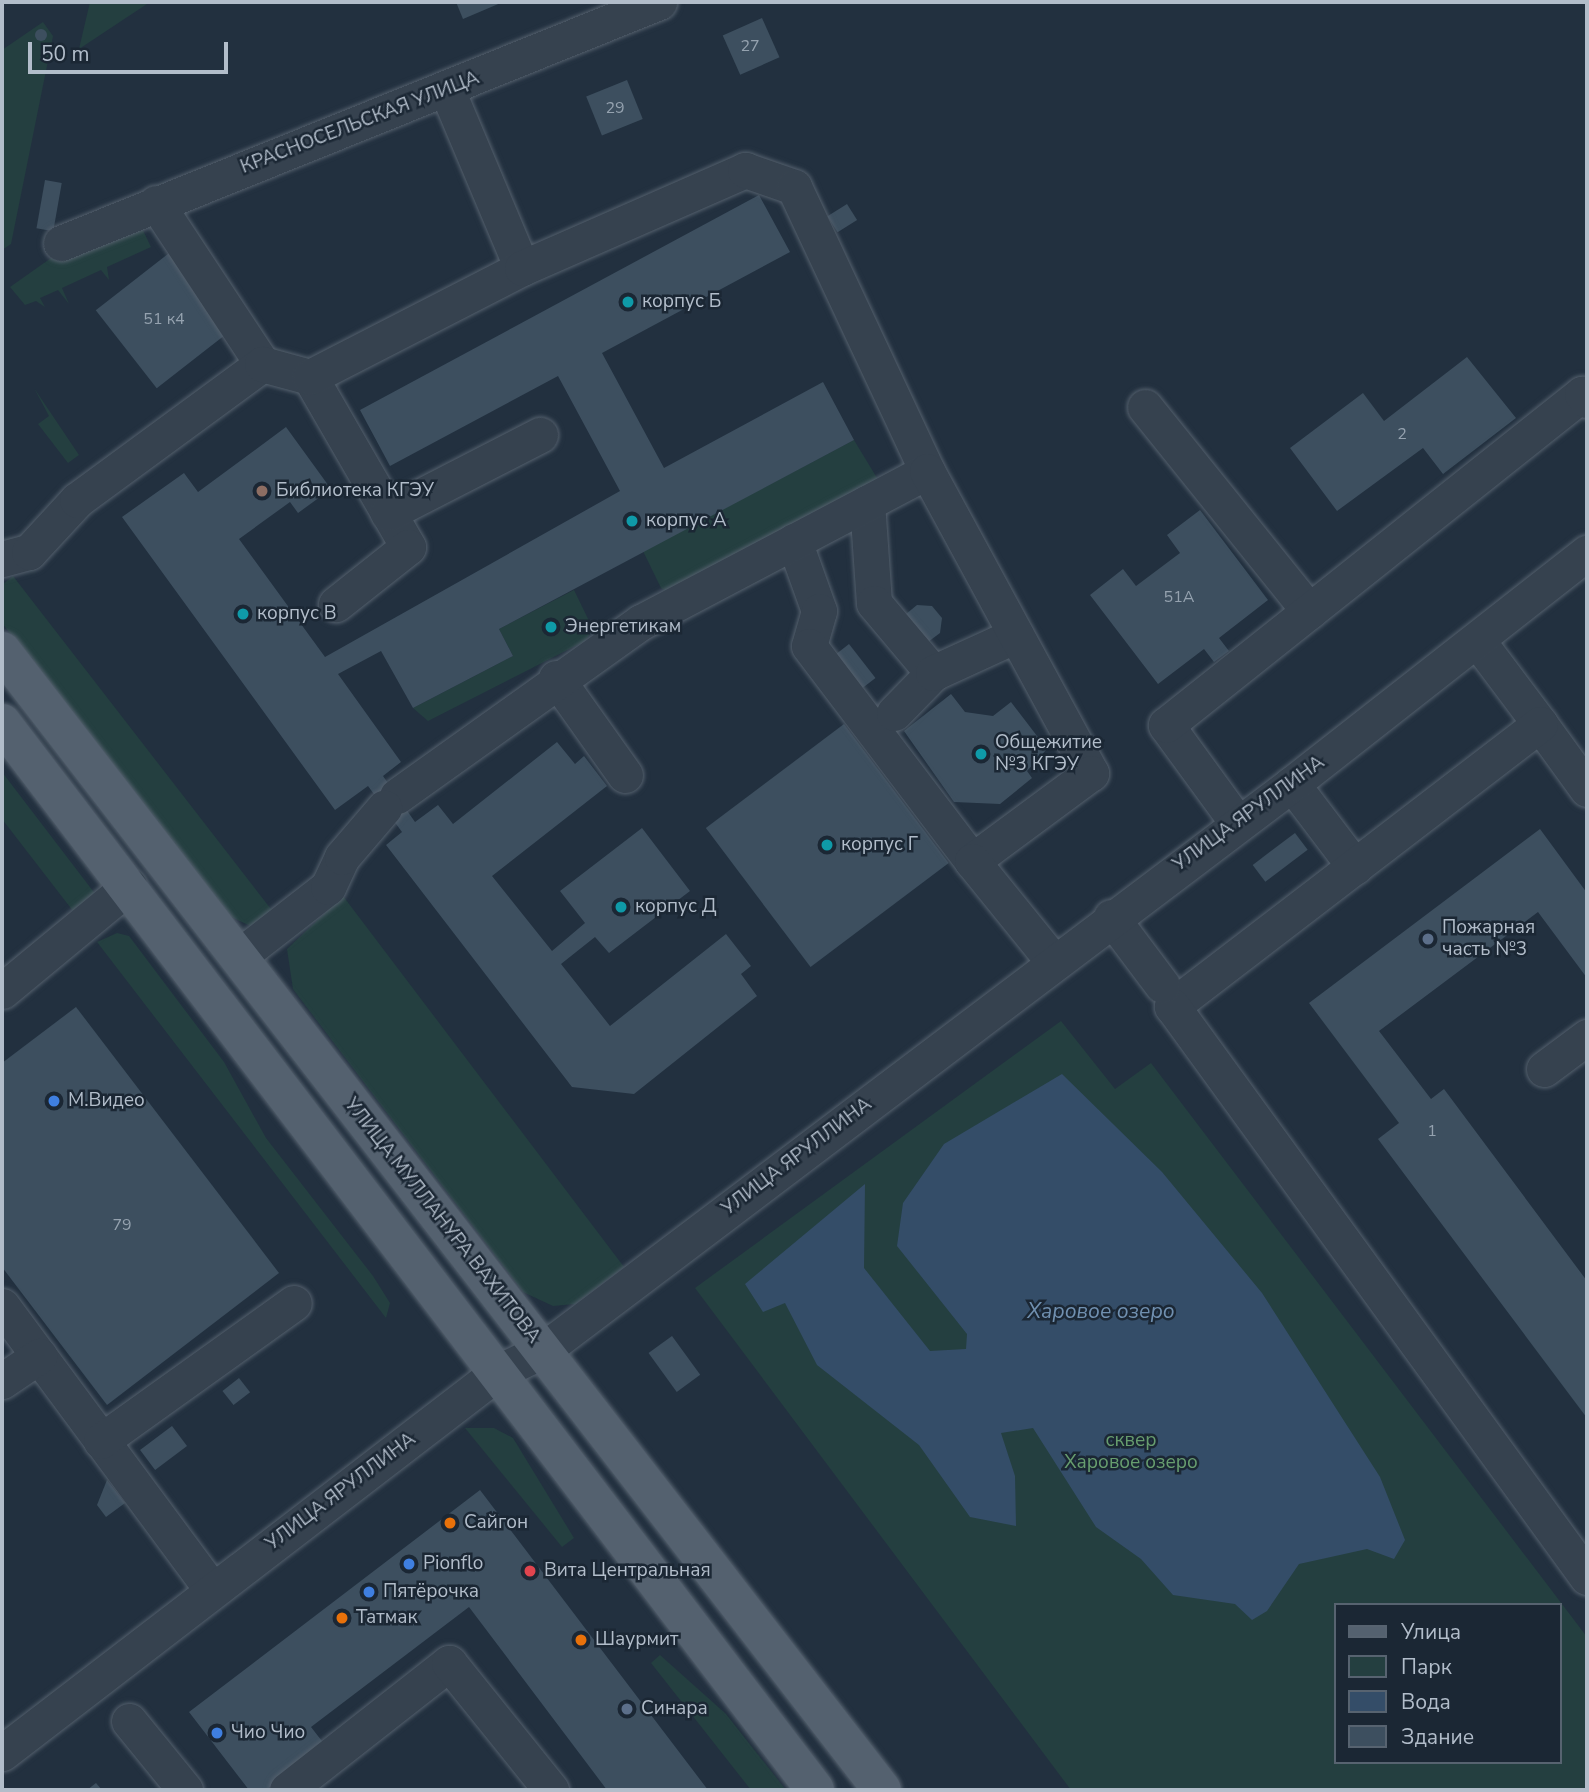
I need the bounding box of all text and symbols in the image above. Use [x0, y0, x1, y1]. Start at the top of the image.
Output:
scale bar [32, 28, 231, 72]
house number: 27 [740, 36, 760, 56]
text: 50 m [41, 40, 90, 68]
street label: КРАСНОСЕЛЬСКАЯ УЛИЦА [237, 67, 483, 179]
house number: 29 [605, 98, 625, 118]
place label: корпус Б [642, 291, 721, 313]
marker: корпус Б [620, 294, 636, 310]
house number: 51 к4 [143, 309, 185, 329]
house number: 2 [1397, 424, 1407, 444]
place label: Библиотека КГЭУ [276, 480, 434, 502]
marker: Библиотека КГЭУ [254, 483, 270, 499]
place label: корпус А [646, 510, 727, 532]
marker: корпус А [624, 513, 640, 529]
house number: 51А [1164, 587, 1194, 607]
place label: корпус В [257, 603, 337, 625]
marker: корпус В [235, 606, 251, 622]
place label: Энергетикам [565, 616, 681, 638]
marker: Энергетикам [543, 619, 559, 635]
place label: Общежитие №3 КГЭУ [995, 732, 1102, 776]
marker: Общежитие №3 КГЭУ [973, 746, 989, 762]
street label: УЛИЦА ЯРУЛЛИНА [1169, 751, 1329, 877]
place label: корпус Г [841, 834, 918, 856]
marker: корпус Г [819, 837, 835, 853]
place label: корпус Д [635, 896, 717, 918]
marker: корпус Д [613, 899, 629, 915]
place label: Пожарная часть №3 [1442, 917, 1535, 961]
marker: Пожарная часть №3 [1420, 931, 1436, 947]
place label: М.Видео [68, 1090, 145, 1112]
marker: М.Видео [46, 1093, 62, 1109]
street label: УЛИЦА ЯРУЛЛИНА [718, 1093, 876, 1221]
street label: УЛИЦА МУЛЛАНУРА ВАХИТОВА [339, 1094, 545, 1348]
house number: 1 [1427, 1121, 1437, 1141]
house number: 79 [112, 1215, 132, 1235]
water label: Харовое озеро [1027, 1298, 1175, 1324]
street label: УЛИЦА ЯРУЛЛИНА [262, 1428, 420, 1556]
park label: сквер Харовое озеро [1064, 1430, 1198, 1474]
place label: Сайгон [464, 1512, 528, 1534]
marker: Сайгон [442, 1515, 458, 1531]
place label: Pionflo [423, 1553, 483, 1575]
marker: Pionflo [401, 1556, 417, 1572]
place label: Вита Центральная [544, 1560, 711, 1582]
marker: Вита Центральная [522, 1563, 538, 1579]
place label: Пятёрочка [383, 1581, 479, 1603]
marker: Пятёрочка [361, 1584, 377, 1600]
legend [1334, 1603, 1561, 1764]
place label: Татмак [356, 1607, 417, 1629]
marker: Татмак [334, 1610, 350, 1626]
text: Улица [1401, 1618, 1461, 1646]
place label: Шаурмит [595, 1629, 679, 1651]
marker: Шаурмит [573, 1632, 589, 1648]
text: Парк [1401, 1653, 1452, 1681]
text: Вода [1401, 1688, 1451, 1716]
place label: Синара [641, 1698, 708, 1720]
marker: Синара [619, 1701, 635, 1717]
place label: Чио Чио [231, 1722, 305, 1744]
text: Здание [1401, 1723, 1474, 1751]
marker: Чио Чио [209, 1725, 225, 1741]

